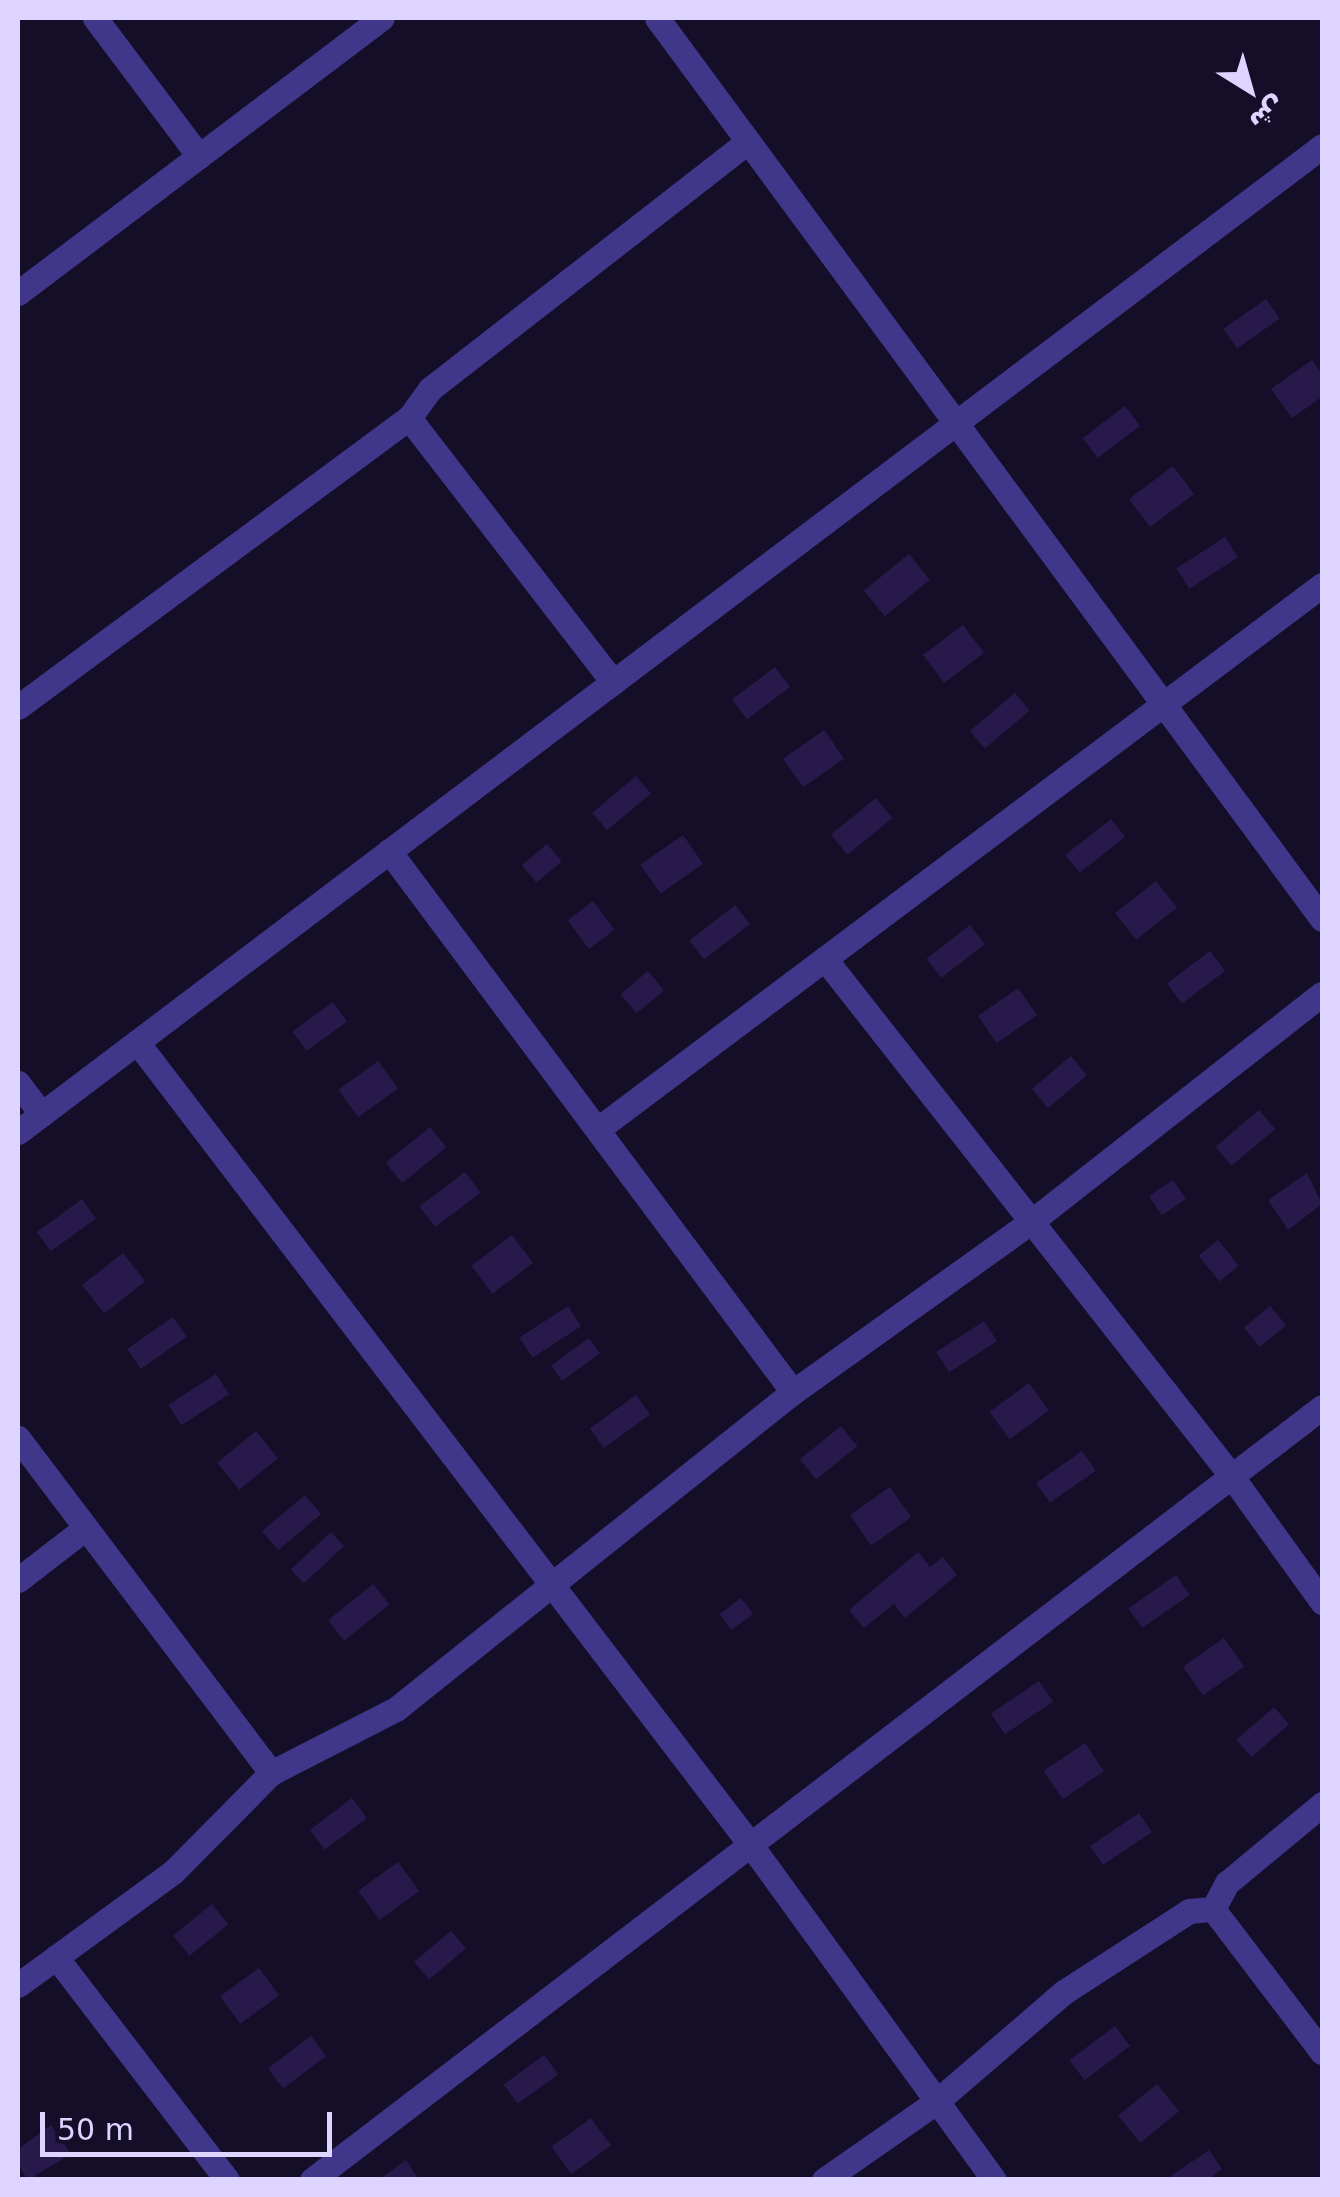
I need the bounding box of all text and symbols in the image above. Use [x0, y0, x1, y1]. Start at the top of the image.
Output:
north arrow [1200, 40, 1300, 140]
text: ش [1243, 90, 1294, 139]
scale bar [45, 2092, 338, 2154]
text: 50 m [57, 2112, 134, 2147]

